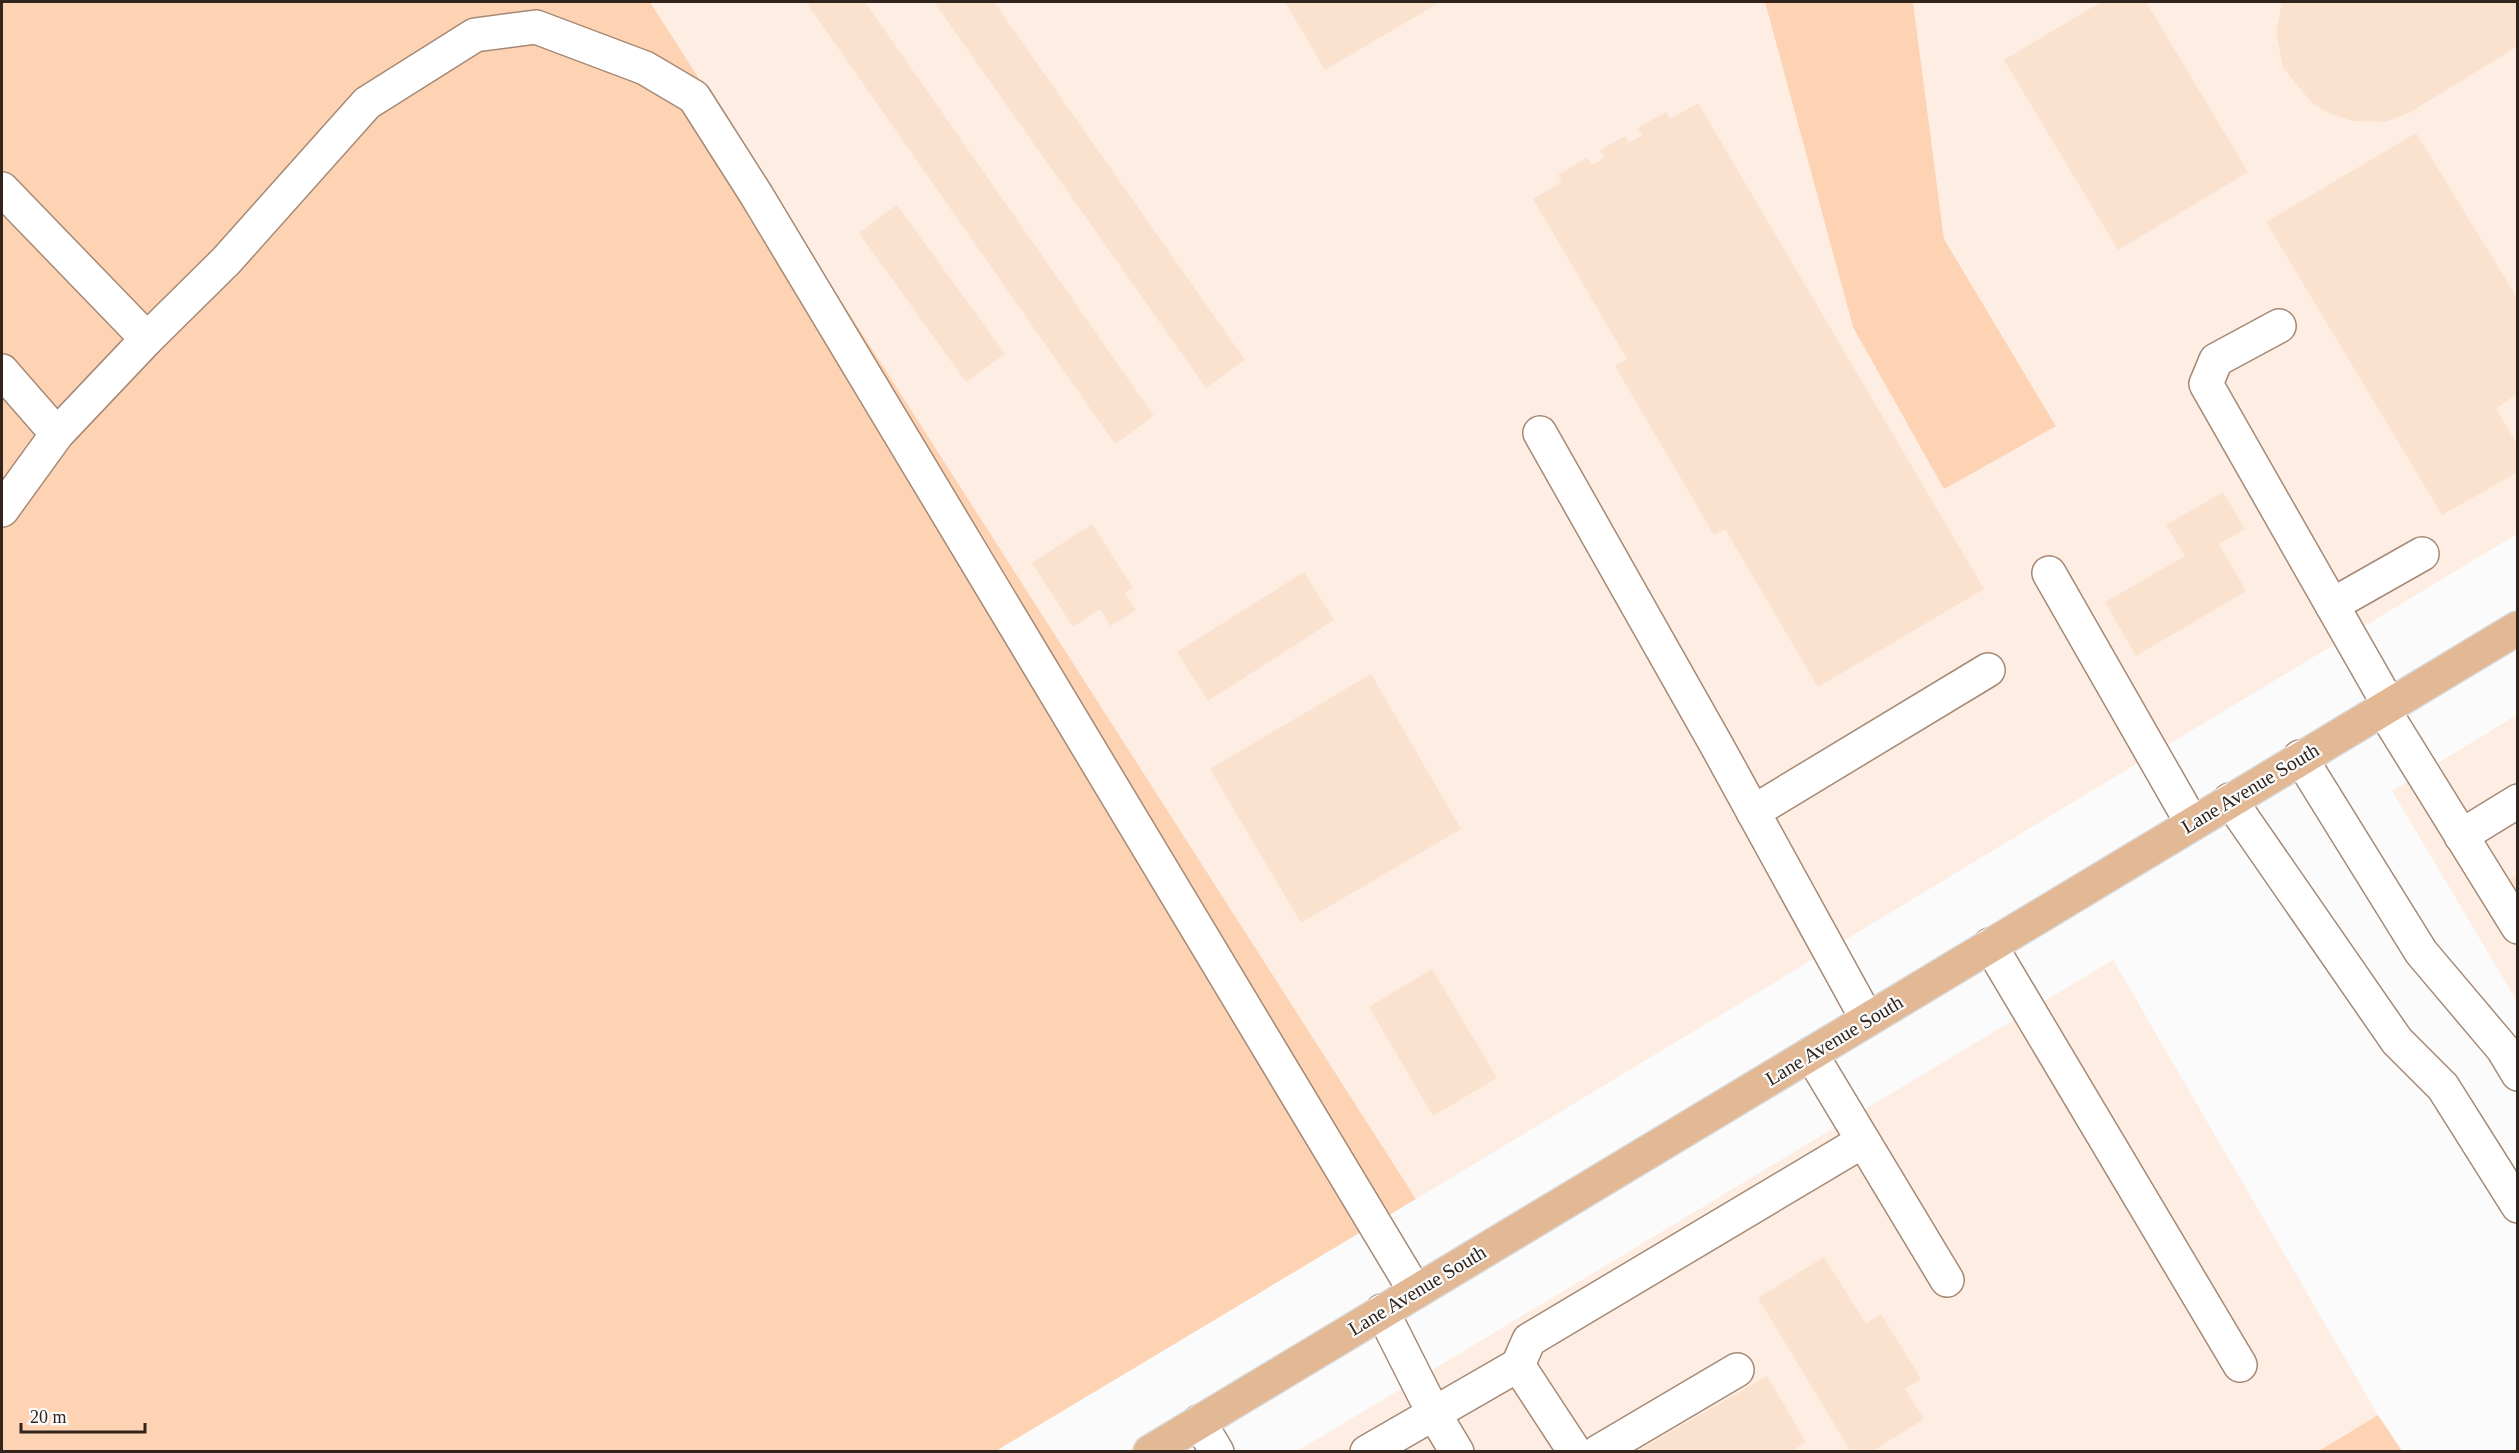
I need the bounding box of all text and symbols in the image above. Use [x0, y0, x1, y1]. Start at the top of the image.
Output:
street label: Lane Avenue South [2177, 738, 2323, 838]
street label: Lane Avenue South [1761, 990, 1907, 1090]
street label: Lane Avenue South [1344, 1240, 1490, 1340]
scale bar [21, 1396, 146, 1434]
text: 20 m [30, 1407, 67, 1427]

